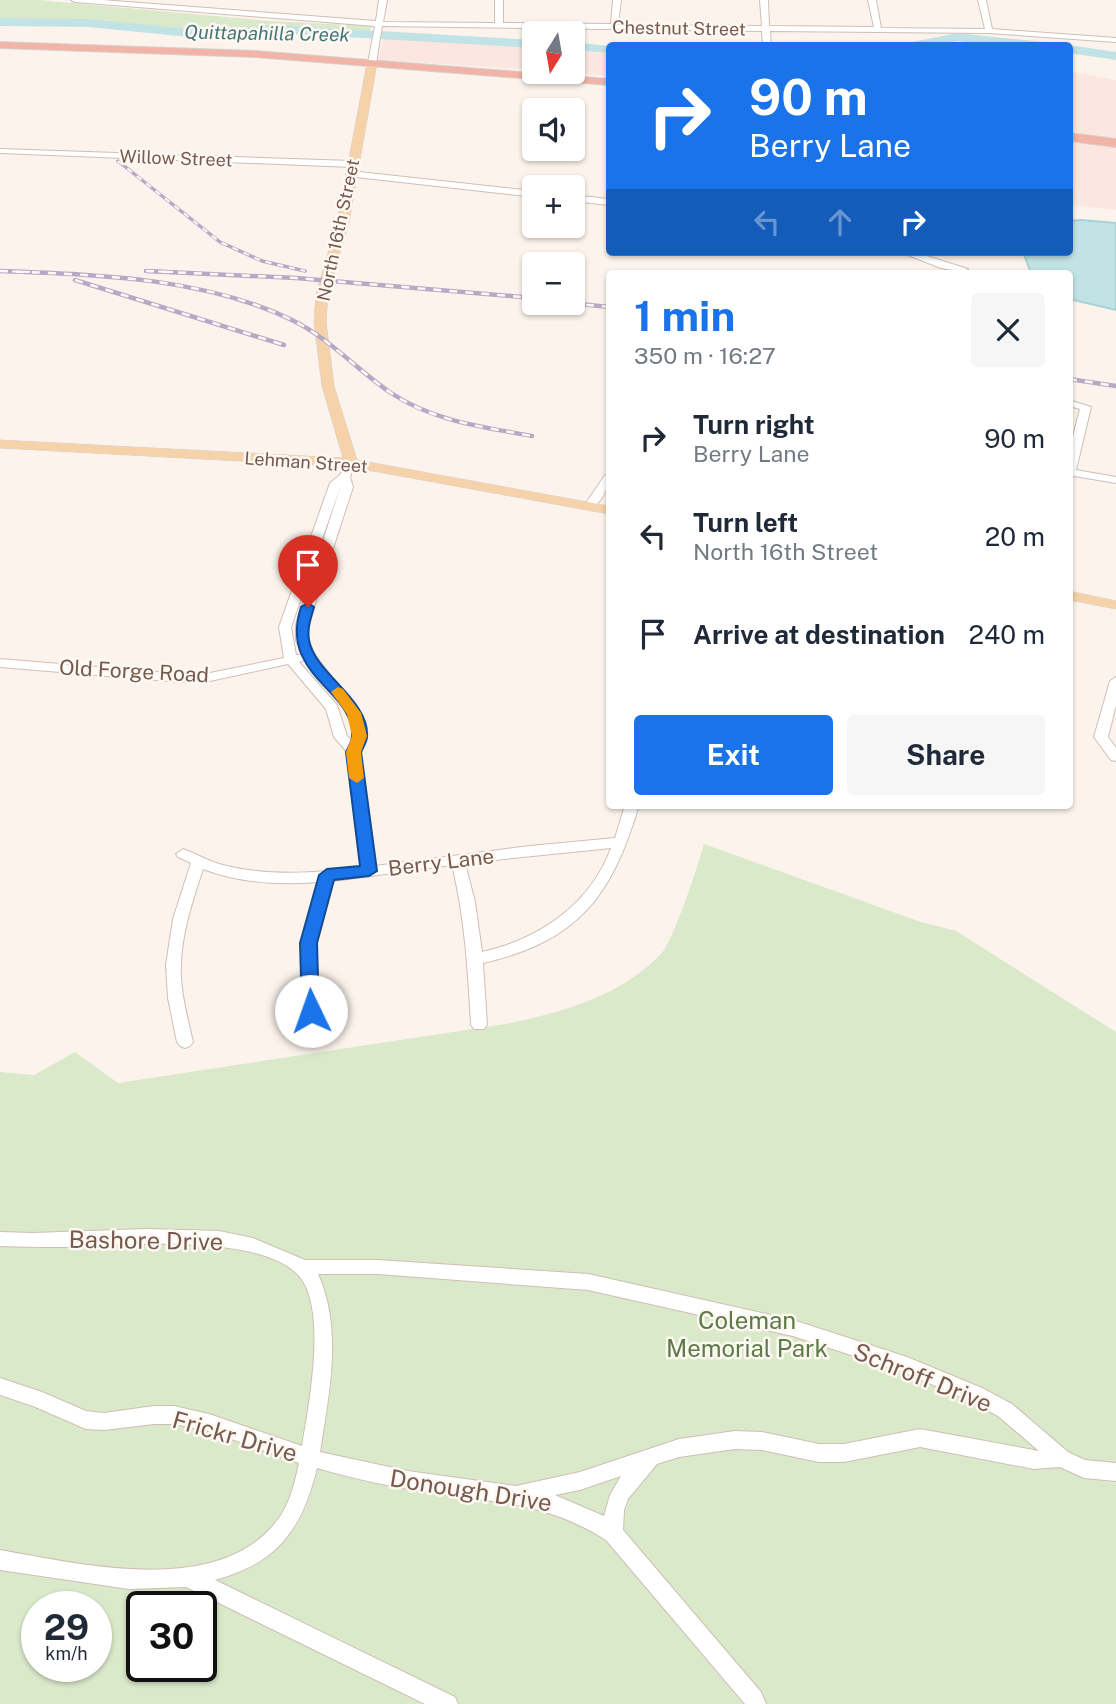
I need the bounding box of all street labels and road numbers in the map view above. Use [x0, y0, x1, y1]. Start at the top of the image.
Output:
street label: Chestnut Street [612, 16, 746, 40]
street label: Willow Street [119, 146, 233, 170]
street label: North 16th Street [313, 157, 363, 303]
street label: Lehman Street [244, 447, 368, 477]
street label: Old Forge Road [58, 655, 210, 687]
street label: Berry Lane [387, 843, 495, 881]
street label: Bashore Drive [68, 1225, 224, 1255]
street label: Schroff Drive [850, 1337, 996, 1417]
street label: Frickr Drive [169, 1405, 301, 1467]
street label: Donough Drive [388, 1463, 554, 1517]

